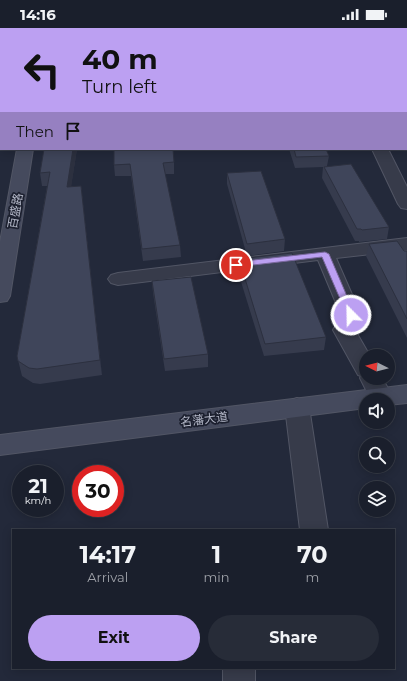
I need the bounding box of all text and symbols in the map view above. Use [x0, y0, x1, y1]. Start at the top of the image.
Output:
text: 14:16 [20, 5, 56, 24]
text: 40 m [82, 42, 158, 76]
icon: left [16, 44, 68, 96]
text: Turn left [82, 76, 157, 98]
icon: arrive [62, 120, 84, 142]
text: Then [16, 122, 54, 141]
street label: 百盛路 [4, 192, 26, 230]
pin [219, 248, 253, 282]
icon: arrive [225, 254, 247, 276]
position arrow [330, 294, 372, 336]
north arrow [359, 349, 395, 385]
map controls [359, 349, 395, 517]
button: sound [359, 393, 395, 429]
street label: 名藩大道 [179, 409, 229, 429]
button: search [359, 437, 395, 473]
speed limit sign: 30 [72, 465, 124, 517]
text: 21 [28, 474, 48, 498]
button: layers [359, 481, 395, 517]
text: km/h [25, 494, 51, 507]
text: 14:17 [79, 540, 136, 569]
text: 1 [212, 540, 221, 569]
text: 70 [297, 540, 328, 569]
text: Arrival [87, 569, 128, 585]
text: min [203, 569, 230, 585]
text: m [305, 569, 319, 585]
button: Exit [28, 615, 200, 661]
button: Share [208, 615, 379, 661]

